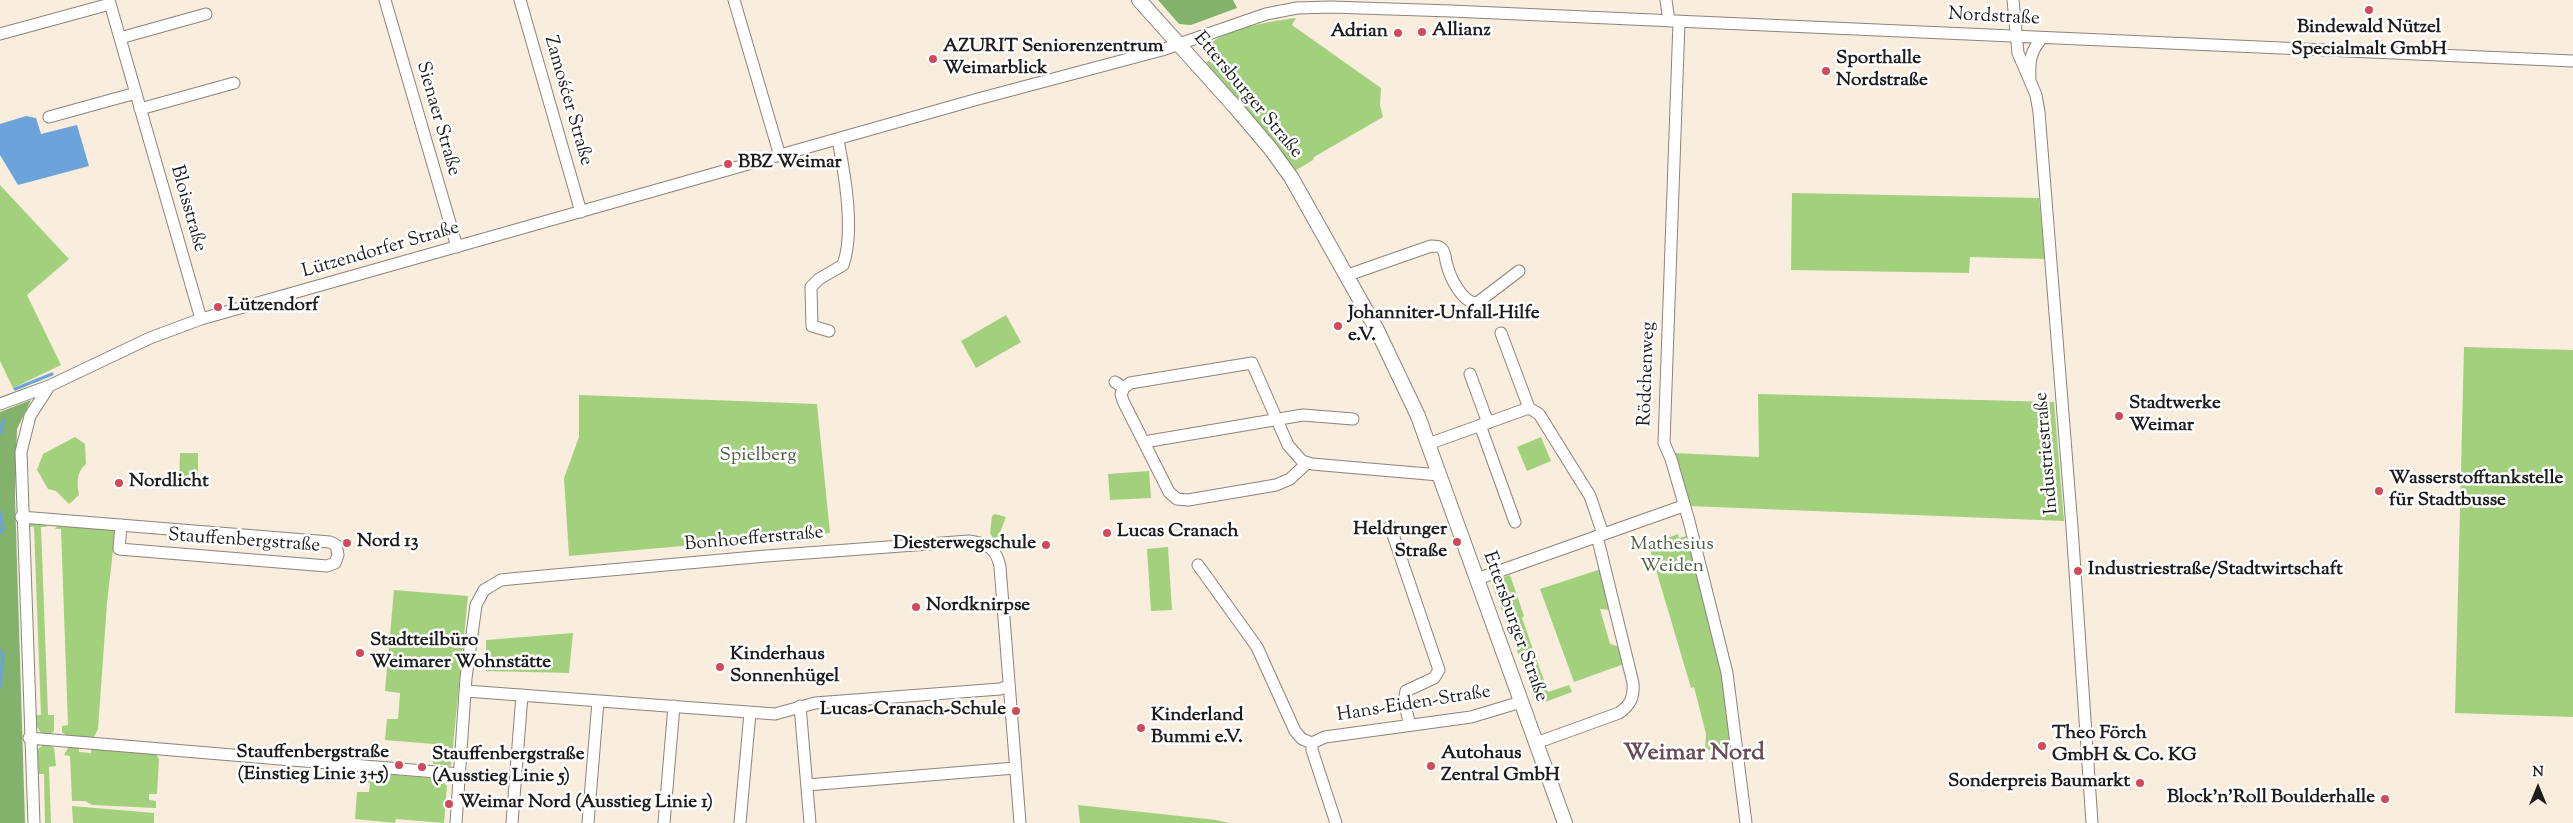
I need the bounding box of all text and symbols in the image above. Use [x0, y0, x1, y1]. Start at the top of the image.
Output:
street label: Nordstraße [1948, 4, 2040, 32]
marker: Bindewald Nützel Specialmalt GmbH [2363, 4, 2375, 16]
place label: Bindewald Nützel Specialmalt GmbH [2291, 18, 2447, 62]
place label: Allianz [1432, 21, 1491, 43]
place label: Adrian [1330, 22, 1388, 44]
marker: Allianz [1416, 26, 1428, 38]
marker: Adrian [1392, 27, 1404, 39]
street label: Ettersburger Straße [1187, 28, 1307, 164]
street label: Zamośćer Straße [538, 33, 596, 169]
place label: AZURIT Seniorenzentrum Weimarblick [943, 37, 1164, 81]
place label: Sporthalle Nordstraße [1836, 49, 1928, 93]
marker: AZURIT Seniorenzentrum Weimarblick [927, 53, 939, 65]
street label: Sienaer Straße [410, 59, 464, 179]
marker: Sporthalle Nordstraße [1820, 65, 1832, 77]
place label: BBZ Weimar [738, 153, 842, 175]
marker: BBZ Weimar [722, 158, 734, 170]
street label: Bloisstraße [164, 163, 210, 255]
street label: Lützendorfer Straße [300, 218, 462, 284]
place label: Lützendorf [228, 296, 319, 318]
marker: Lützendorf [212, 301, 224, 313]
place label: Johanniter-Unfall-Hilfe e.V. [1348, 304, 1540, 348]
marker: Johanniter-Unfall-Hilfe e.V. [1332, 320, 1344, 332]
street label: Rödchenweg [1635, 321, 1661, 427]
street label: Industriestraße [2031, 391, 2065, 515]
place label: Stadtwerke Weimar [2129, 394, 2221, 438]
marker: Stadtwerke Weimar [2113, 410, 2125, 422]
park label: Spielberg [719, 446, 797, 468]
place label: Wasserstofftankstelle für Stadtbusse [2389, 469, 2563, 513]
place label: Nordlicht [129, 472, 209, 494]
marker: Nordlicht [113, 477, 125, 489]
marker: Wasserstofftankstelle für Stadtbusse [2373, 485, 2385, 497]
place label: Heldrunger Straße [1353, 520, 1447, 564]
place label: Lucas Cranach [1117, 522, 1239, 544]
street label: Bonhoefferstraße [683, 523, 825, 557]
street label: Stauffenbergstraße [167, 525, 321, 559]
marker: Lucas Cranach [1101, 527, 1113, 539]
place label: Nord 13 [357, 532, 418, 554]
place label: Diesterwegschule [893, 534, 1036, 556]
park label: Mathesius Weiden [1630, 535, 1714, 579]
marker: Heldrunger Straße [1451, 536, 1463, 548]
marker: Nord 13 [341, 537, 353, 549]
marker: Diesterwegschule [1040, 539, 1052, 551]
street label: Ettersburger Straße [1476, 549, 1552, 705]
place label: Industriestraße/Stadtwirtschaft [2088, 560, 2343, 582]
marker: Industriestraße/Stadtwirtschaft [2072, 565, 2084, 577]
place label: Nordknirpse [926, 596, 1030, 618]
marker: Nordknirpse [910, 601, 922, 613]
place label: Stadtteilbüro Weimarer Wohnstätte [370, 631, 551, 675]
place label: Kinderhaus Sonnenhügel [730, 645, 839, 689]
marker: Stadtteilbüro Weimarer Wohnstätte [354, 647, 366, 659]
marker: Kinderhaus Sonnenhügel [714, 661, 726, 673]
street label: Hans-Eiden-Straße [1336, 682, 1492, 728]
place label: Lucas-Cranach-Schule [820, 700, 1006, 722]
marker: Lucas-Cranach-Schule [1010, 705, 1022, 717]
place label: Kinderland Bummi e.V. [1151, 706, 1243, 750]
marker: Kinderland Bummi e.V. [1135, 722, 1147, 734]
place label: Theo Förch GmbH & Co. KG [2052, 724, 2197, 768]
marker: Theo Förch GmbH & Co. KG [2036, 740, 2048, 752]
district label: Weimar Nord [1623, 741, 1765, 769]
place label: Stauffenbergstraße (Einstieg Linie 3+5) [236, 743, 389, 787]
place label: Autohaus Zentral GmbH [1441, 744, 1560, 788]
place label: Stauffenbergstraße (Ausstieg Linie 5) [432, 745, 585, 789]
marker: Stauffenbergstraße (Einstieg Linie 3+5) [393, 759, 405, 771]
marker: Autohaus Zentral GmbH [1425, 760, 1437, 772]
marker: Stauffenbergstraße (Ausstieg Linie 5) [416, 761, 428, 773]
north arrow [2513, 763, 2563, 813]
text: N [2532, 763, 2544, 783]
place label: Sonderpreis Baumarkt [1948, 772, 2130, 794]
marker: Sonderpreis Baumarkt [2134, 777, 2146, 789]
place label: Block'n'Roll Boulderhalle [2167, 788, 2375, 810]
place label: Weimar Nord (Ausstieg Linie 1) [459, 793, 713, 815]
marker: Block'n'Roll Boulderhalle [2379, 793, 2391, 805]
marker: Weimar Nord (Ausstieg Linie 1) [443, 798, 455, 810]

